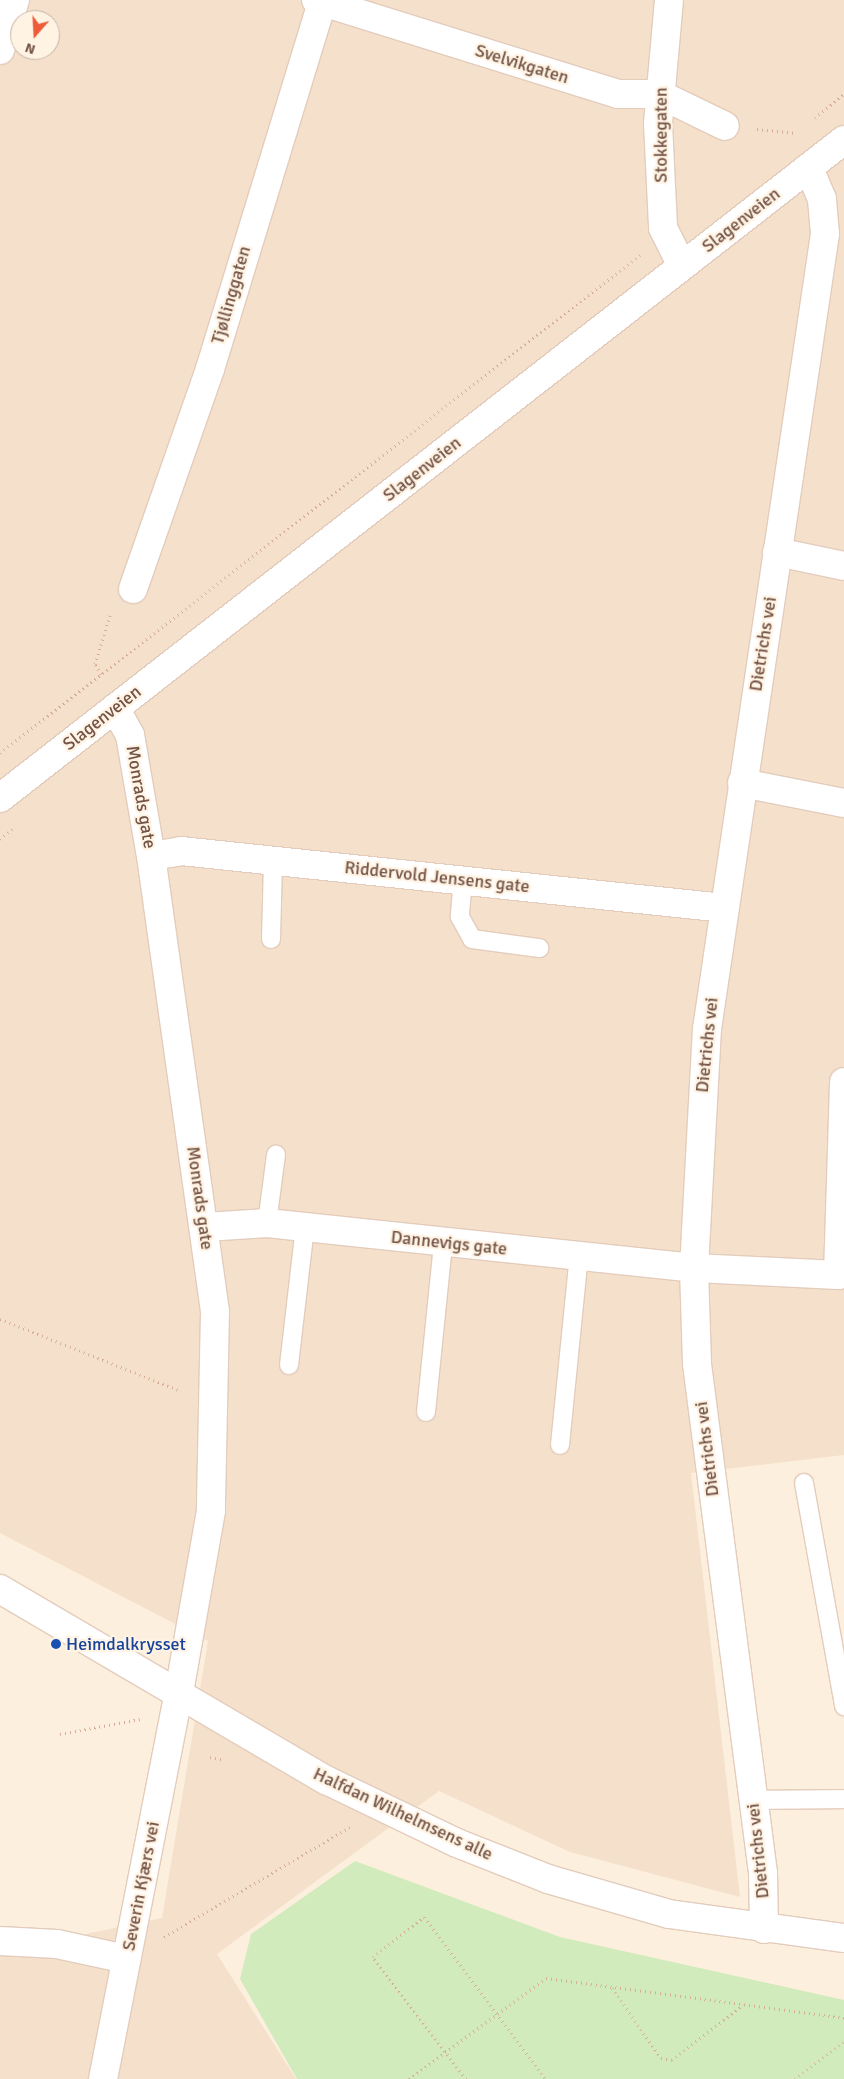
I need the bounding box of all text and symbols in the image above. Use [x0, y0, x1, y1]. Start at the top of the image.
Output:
north arrow [10, 10, 60, 60]
text: N [23, 39, 38, 58]
street label: Svelvikgaten [473, 40, 571, 88]
street label: Stokkegaten [650, 87, 672, 183]
street label: Slagenveien [698, 183, 784, 257]
street label: Tjøllinggaten [207, 243, 255, 347]
street label: Slagenveien [379, 432, 465, 506]
street label: Dietrichs vei [745, 595, 781, 693]
street label: Slagenveien [59, 681, 145, 755]
street label: Monrads gate [121, 744, 161, 850]
street label: Riddervold Jensens gate [343, 857, 531, 897]
street label: Dietrichs vei [691, 996, 723, 1094]
street label: Monrads gate [182, 1145, 218, 1251]
street label: Dannevigs gate [390, 1226, 508, 1260]
street label: Dietrichs vei [690, 1400, 724, 1498]
place label: Heimdalkrysset [66, 1633, 186, 1655]
marker: Heimdalkrysset [50, 1638, 62, 1650]
street label: Halfdan Wilhelmsens alle [310, 1763, 496, 1865]
street label: Dietrichs vei [742, 1802, 774, 1900]
street label: Severin Kjærs vei [118, 1819, 164, 1953]

